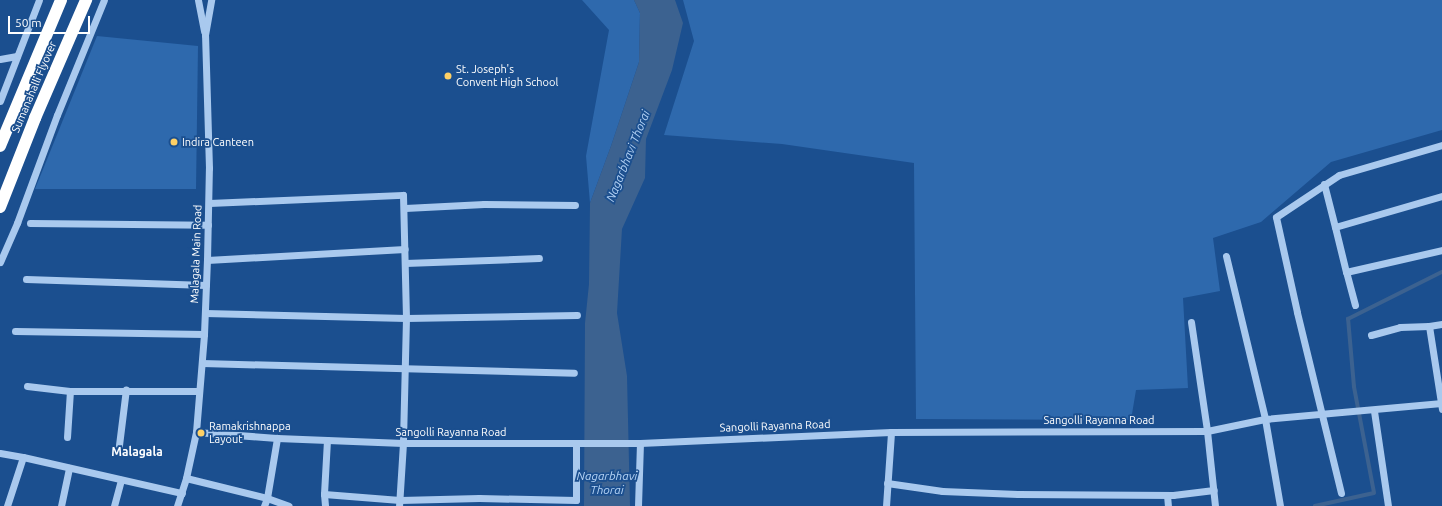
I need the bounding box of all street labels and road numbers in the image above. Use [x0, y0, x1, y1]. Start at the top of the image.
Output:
street label: Sumanahalli Flyover [9, 39, 59, 135]
street label: Malagala Main Road [188, 204, 204, 304]
street label: Sangolli Rayanna Road [1044, 413, 1154, 427]
street label: Sangolli Rayanna Road [719, 417, 831, 435]
street label: Sangolli Rayanna Road [396, 425, 506, 439]

